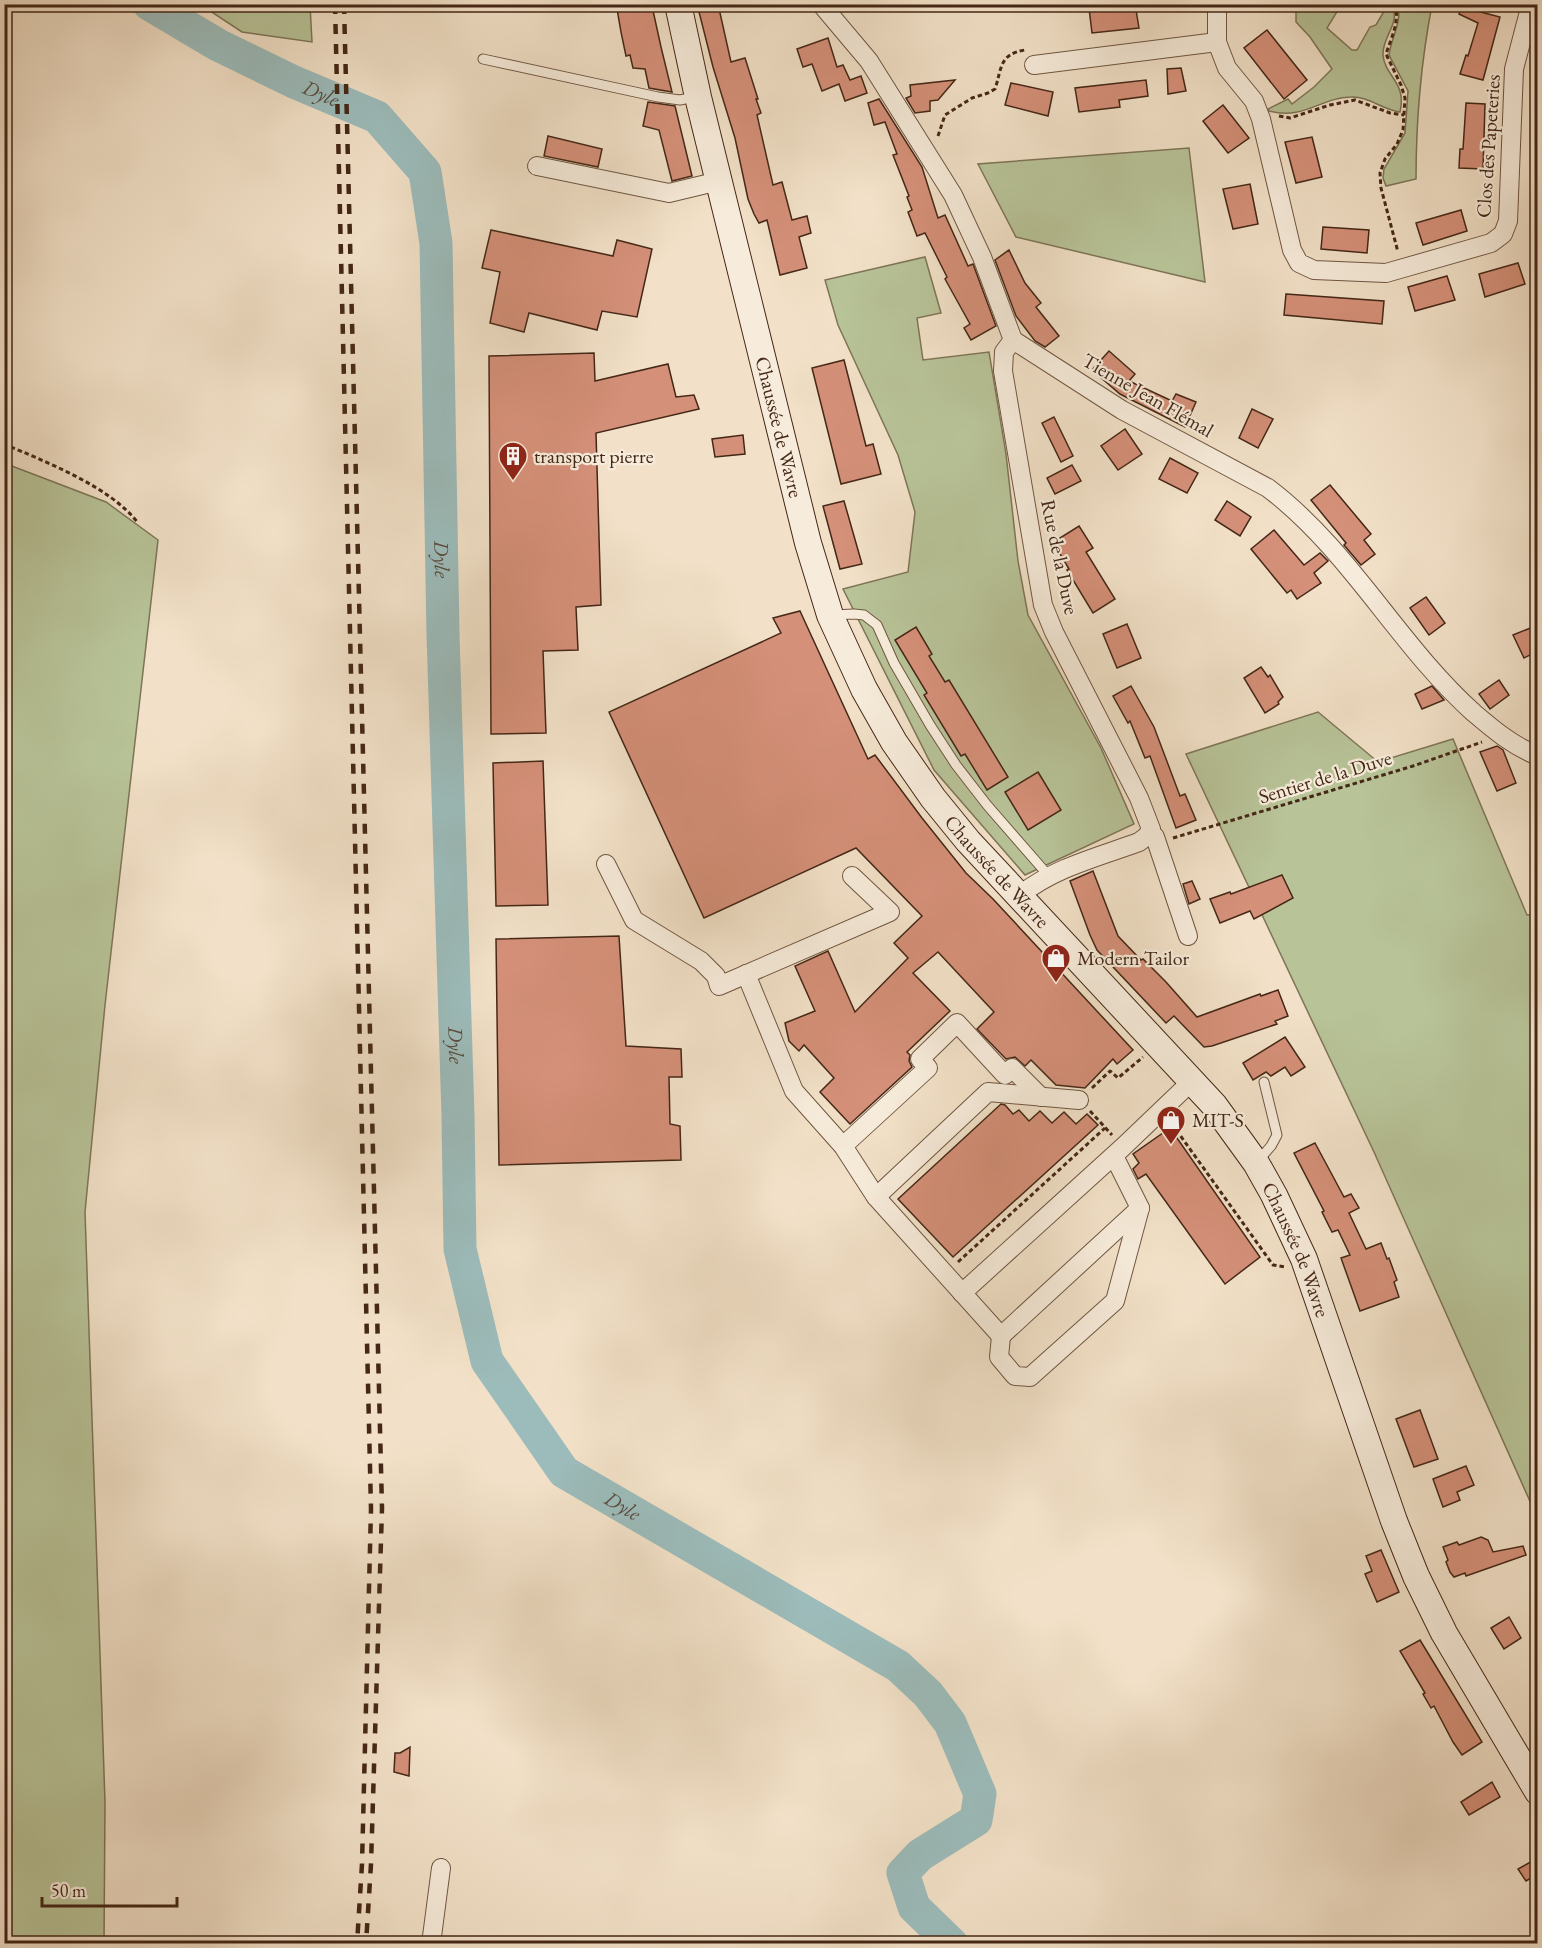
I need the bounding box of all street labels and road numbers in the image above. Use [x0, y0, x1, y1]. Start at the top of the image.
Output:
street label: Clos des Papeteries [1470, 73, 1506, 219]
street label: Tienne Jean Flémal [1078, 347, 1218, 443]
street label: Chaussée de Wavre [749, 354, 809, 500]
street label: Rue de la Duve [1035, 497, 1085, 617]
street label: Sentier de la Duve [1255, 744, 1395, 810]
street label: Chaussée de Wavre [939, 809, 1056, 934]
street label: Chaussée de Wavre [1256, 1177, 1336, 1321]

